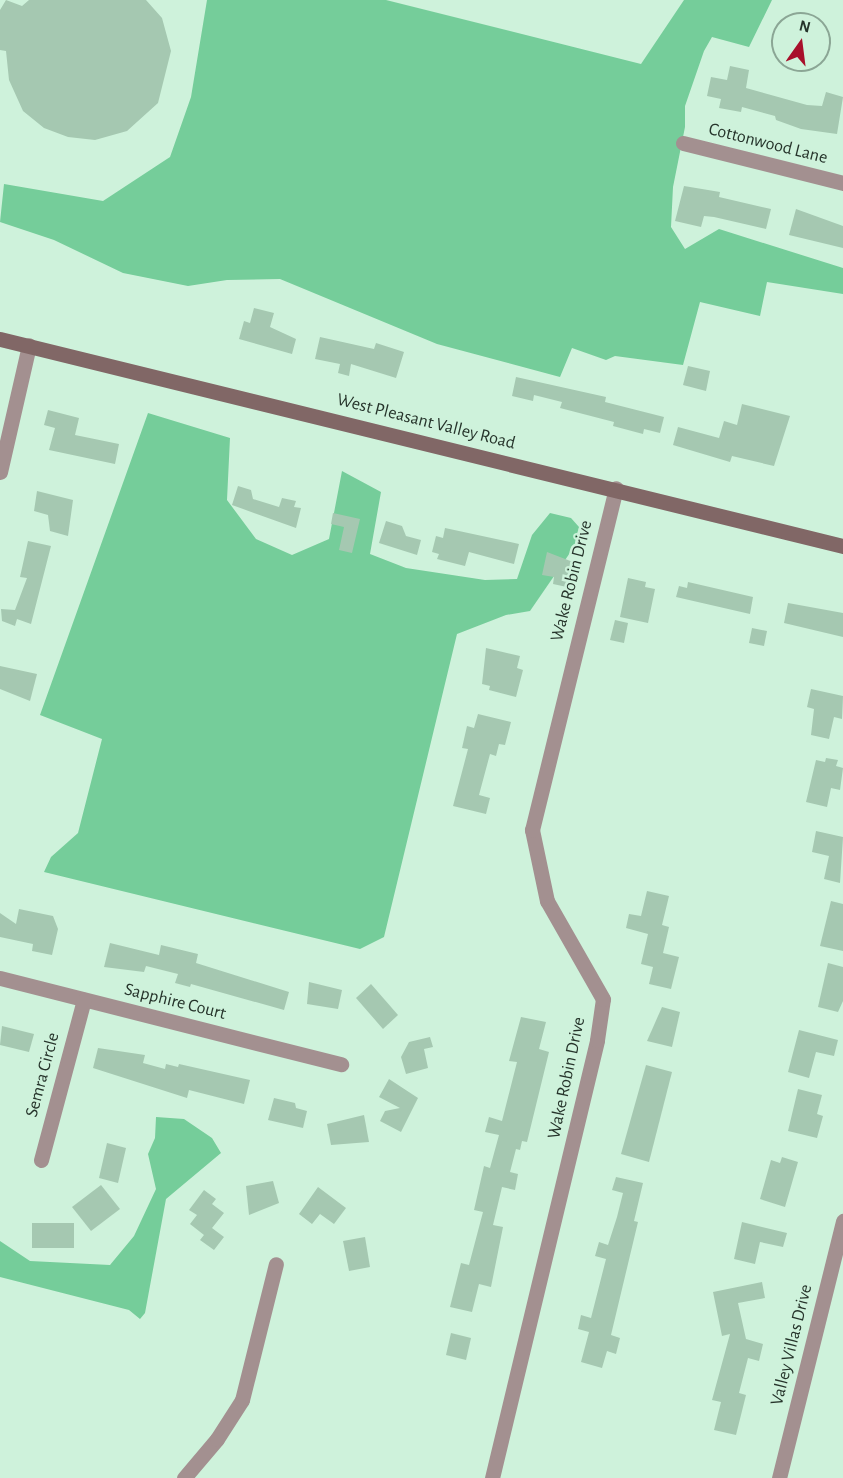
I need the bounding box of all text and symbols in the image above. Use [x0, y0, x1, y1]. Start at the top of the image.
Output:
north arrow [771, 12, 831, 72]
text: N [798, 17, 812, 36]
street label: Cottonwood Lane [706, 119, 830, 169]
street label: West Pleasant Valley Road [334, 389, 518, 455]
street label: Wake Robin Drive [547, 518, 597, 644]
street label: Sapphire Court [122, 979, 228, 1025]
street label: Wake Robin Drive [544, 1015, 590, 1141]
street label: Semra Circle [21, 1030, 65, 1120]
street label: Valley Villas Drive [767, 1282, 817, 1408]

